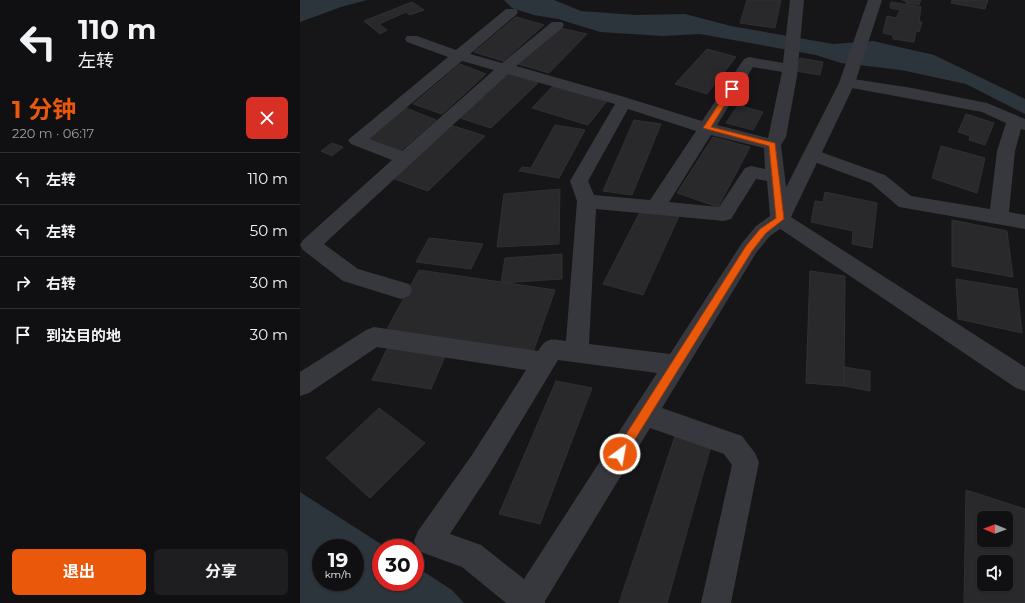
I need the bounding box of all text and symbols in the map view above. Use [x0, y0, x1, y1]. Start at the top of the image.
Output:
text: 110 m [78, 12, 156, 46]
icon: left [12, 16, 64, 68]
text: 左转 [78, 50, 114, 72]
pin [715, 72, 749, 106]
icon: arrive [721, 78, 743, 100]
text: 1 分钟 [12, 95, 76, 124]
button: close [246, 97, 288, 139]
text: 220 m · 06:17 [12, 125, 94, 141]
icon: left [12, 168, 34, 190]
text: 110 m [247, 169, 288, 188]
text: 左转 [46, 170, 76, 189]
icon: left [12, 220, 34, 242]
text: 50 m [250, 221, 288, 240]
text: 左转 [46, 222, 76, 241]
icon: right [12, 272, 34, 294]
text: 30 m [250, 273, 288, 292]
text: 右转 [46, 274, 76, 293]
icon: arrive [12, 324, 34, 346]
text: 30 m [250, 325, 288, 344]
text: 到达目的地 [46, 326, 121, 345]
position arrow [599, 433, 641, 475]
north arrow [977, 511, 1013, 547]
map controls [977, 511, 1013, 591]
speed limit sign: 30 [372, 539, 424, 591]
text: 19 [328, 548, 348, 572]
button: 退出 [12, 549, 146, 595]
button: 分享 [154, 549, 288, 595]
button: sound [977, 555, 1013, 591]
text: km/h [325, 568, 351, 581]

